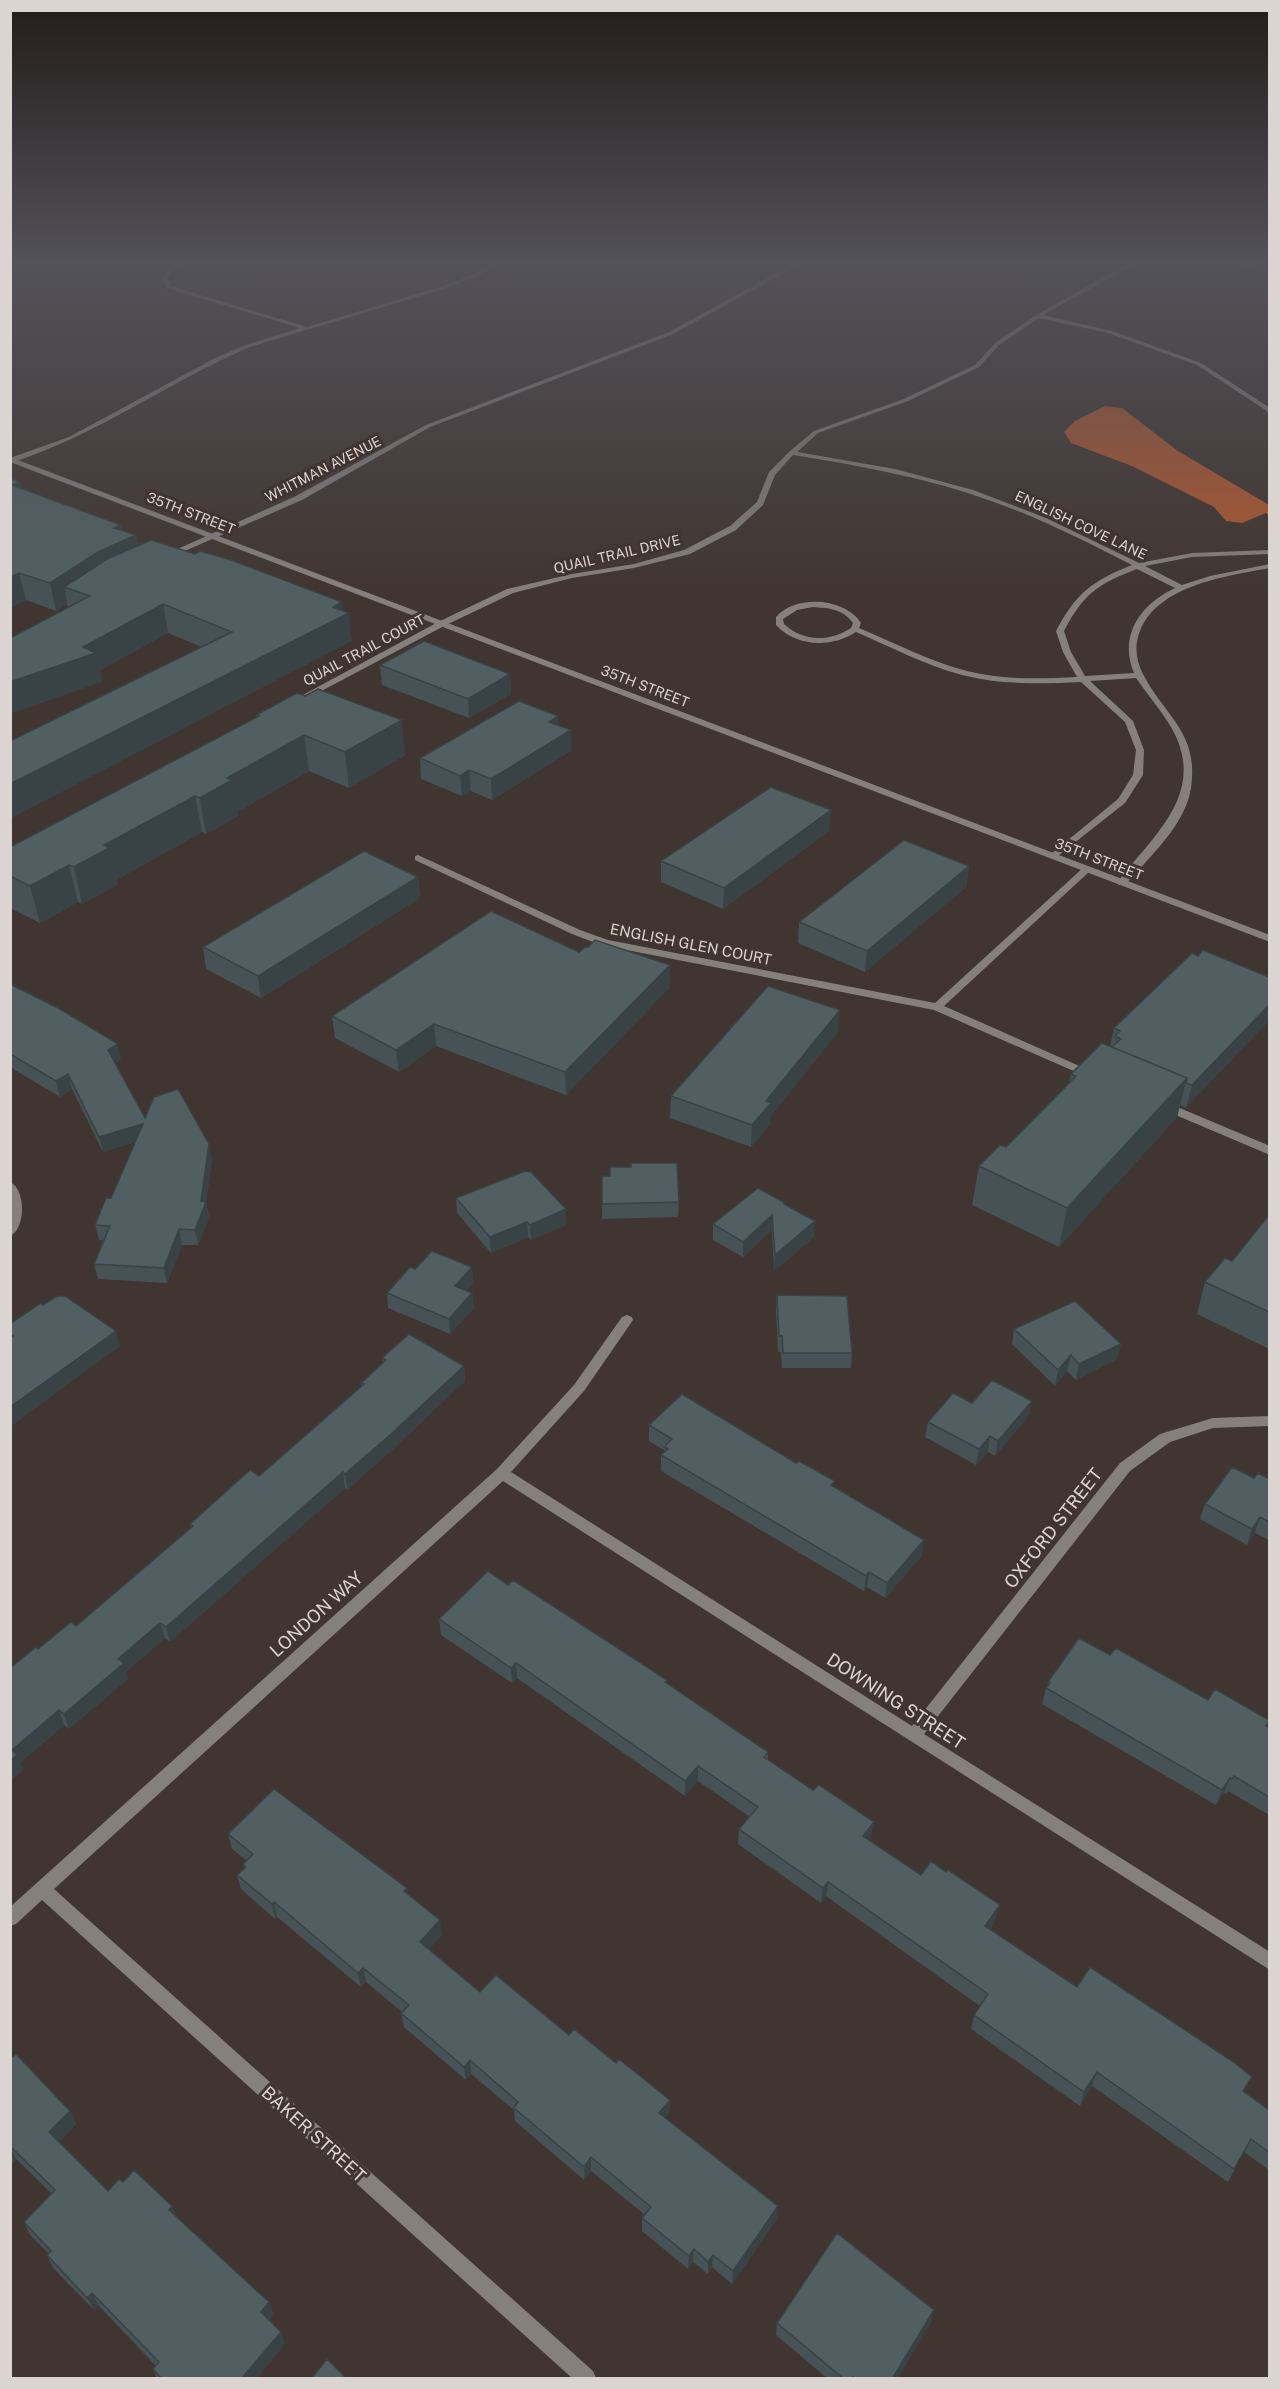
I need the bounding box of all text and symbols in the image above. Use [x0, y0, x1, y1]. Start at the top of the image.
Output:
street label: WHITMAN AVENUE [262, 433, 384, 505]
street label: ENGLISH COVE LANE [1012, 487, 1150, 563]
street label: 35TH STREET [145, 489, 237, 537]
street label: QUAIL TRAIL DRIVE [552, 532, 682, 576]
street label: QUAIL TRAIL COURT [300, 611, 428, 689]
street label: 35TH STREET [599, 662, 691, 710]
street label: 35TH STREET [1053, 835, 1145, 883]
street label: ENGLISH GLEN COURT [609, 920, 773, 968]
street label: OXFORD STREET [1000, 1464, 1107, 1592]
street label: LONDON WAY [265, 1567, 367, 1661]
street label: DOWNING STREET [823, 1648, 969, 1754]
street label: BAKER STREET [258, 2082, 371, 2186]

